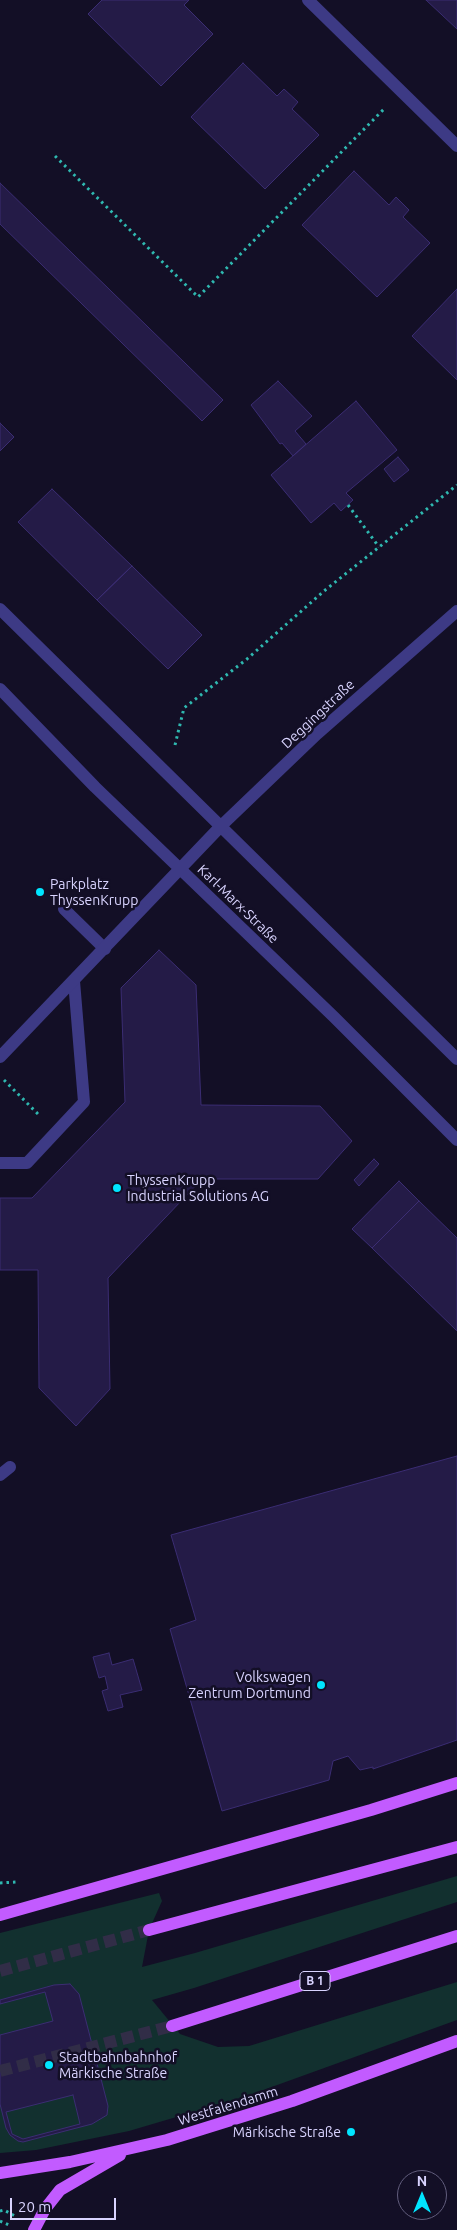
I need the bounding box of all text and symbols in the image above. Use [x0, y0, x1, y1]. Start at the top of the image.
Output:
street label: Deggingstraße [278, 676, 358, 752]
street label: Karl-Marx-Straße [194, 861, 282, 947]
place label: Parkplatz ThyssenKrupp [50, 876, 138, 909]
marker: Parkplatz ThyssenKrupp [34, 886, 46, 898]
place label: ThyssenKrupp Industrial Solutions AG [127, 1172, 269, 1204]
marker: ThyssenKrupp Industrial Solutions AG [111, 1182, 123, 1194]
place label: Volkswagen Zentrum Dortmund [188, 1669, 311, 1701]
marker: Volkswagen Zentrum Dortmund [315, 1679, 327, 1691]
road number: B 1 [300, 1972, 330, 1990]
place label: Stadtbahnbahnhof Märkische Straße [59, 2049, 177, 2082]
marker: Stadtbahnbahnhof Märkische Straße [43, 2059, 55, 2071]
street label: Westfalendamm [176, 2083, 280, 2129]
place label: Märkische Straße [233, 2124, 341, 2140]
marker: Märkische Straße [345, 2126, 357, 2138]
north arrow [397, 2170, 447, 2220]
text: N [417, 2173, 427, 2189]
scale bar [12, 2188, 119, 2220]
text: 20 m [18, 2198, 51, 2215]

